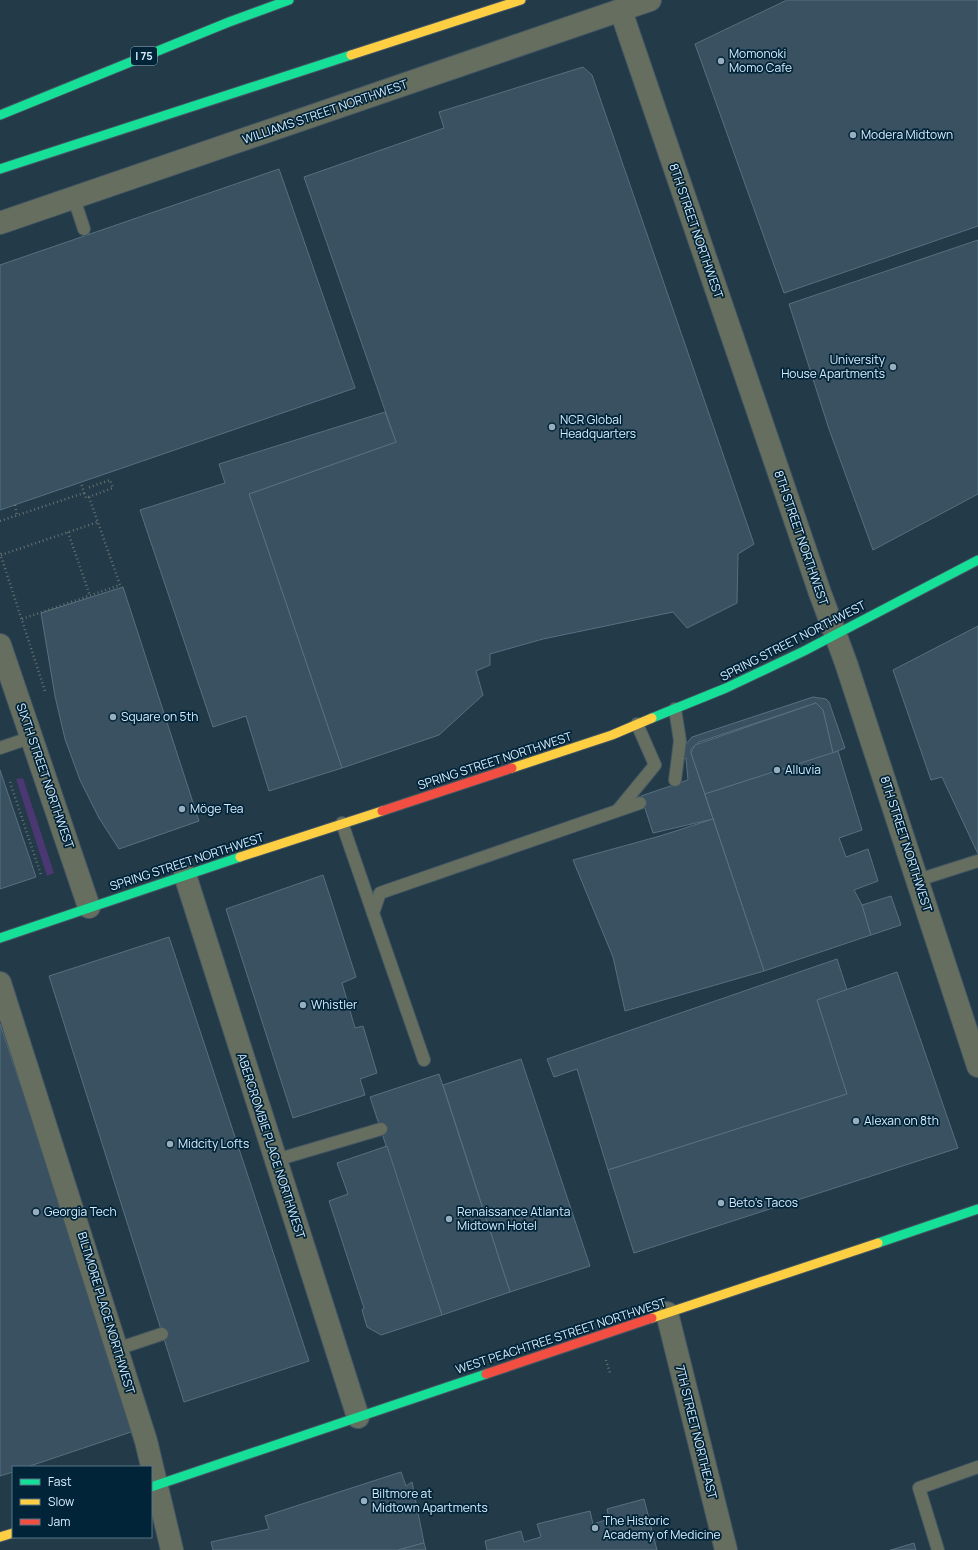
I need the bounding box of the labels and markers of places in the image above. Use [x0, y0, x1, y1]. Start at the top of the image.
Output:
place label: Momonoki Momo Cafe [729, 45, 792, 76]
marker: Momonoki Momo Cafe [716, 56, 726, 66]
place label: Modera Midtown [861, 126, 953, 143]
marker: Modera Midtown [848, 130, 858, 140]
place label: University House Apartments [781, 351, 886, 382]
marker: University House Apartments [888, 362, 898, 372]
place label: NCR Global Headquarters [560, 411, 636, 442]
marker: NCR Global Headquarters [547, 422, 557, 432]
place label: Square on 5th [121, 708, 198, 725]
marker: Square on 5th [108, 712, 118, 722]
place label: Alluvia [785, 761, 821, 778]
marker: Alluvia [772, 765, 782, 775]
place label: Möge Tea [190, 800, 243, 817]
marker: Möge Tea [177, 804, 187, 814]
place label: Whistler [311, 996, 358, 1013]
marker: Whistler [298, 1000, 308, 1010]
place label: Alexan on 8th [864, 1112, 939, 1129]
marker: Alexan on 8th [851, 1116, 861, 1126]
place label: Midcity Lofts [178, 1135, 249, 1152]
marker: Midcity Lofts [165, 1139, 175, 1149]
place label: Beto's Tacos [729, 1194, 798, 1211]
marker: Beto's Tacos [716, 1198, 726, 1208]
place label: Georgia Tech [44, 1203, 117, 1220]
place label: Renaissance Atlanta Midtown Hotel [457, 1203, 570, 1234]
marker: Georgia Tech [31, 1207, 41, 1217]
marker: Renaissance Atlanta Midtown Hotel [444, 1214, 454, 1224]
place label: Biltmore at Midtown Apartments [372, 1485, 488, 1516]
marker: Biltmore at Midtown Apartments [359, 1496, 369, 1506]
place label: The Historic Academy of Medicine [603, 1512, 721, 1543]
marker: The Historic Academy of Medicine [590, 1523, 600, 1533]

